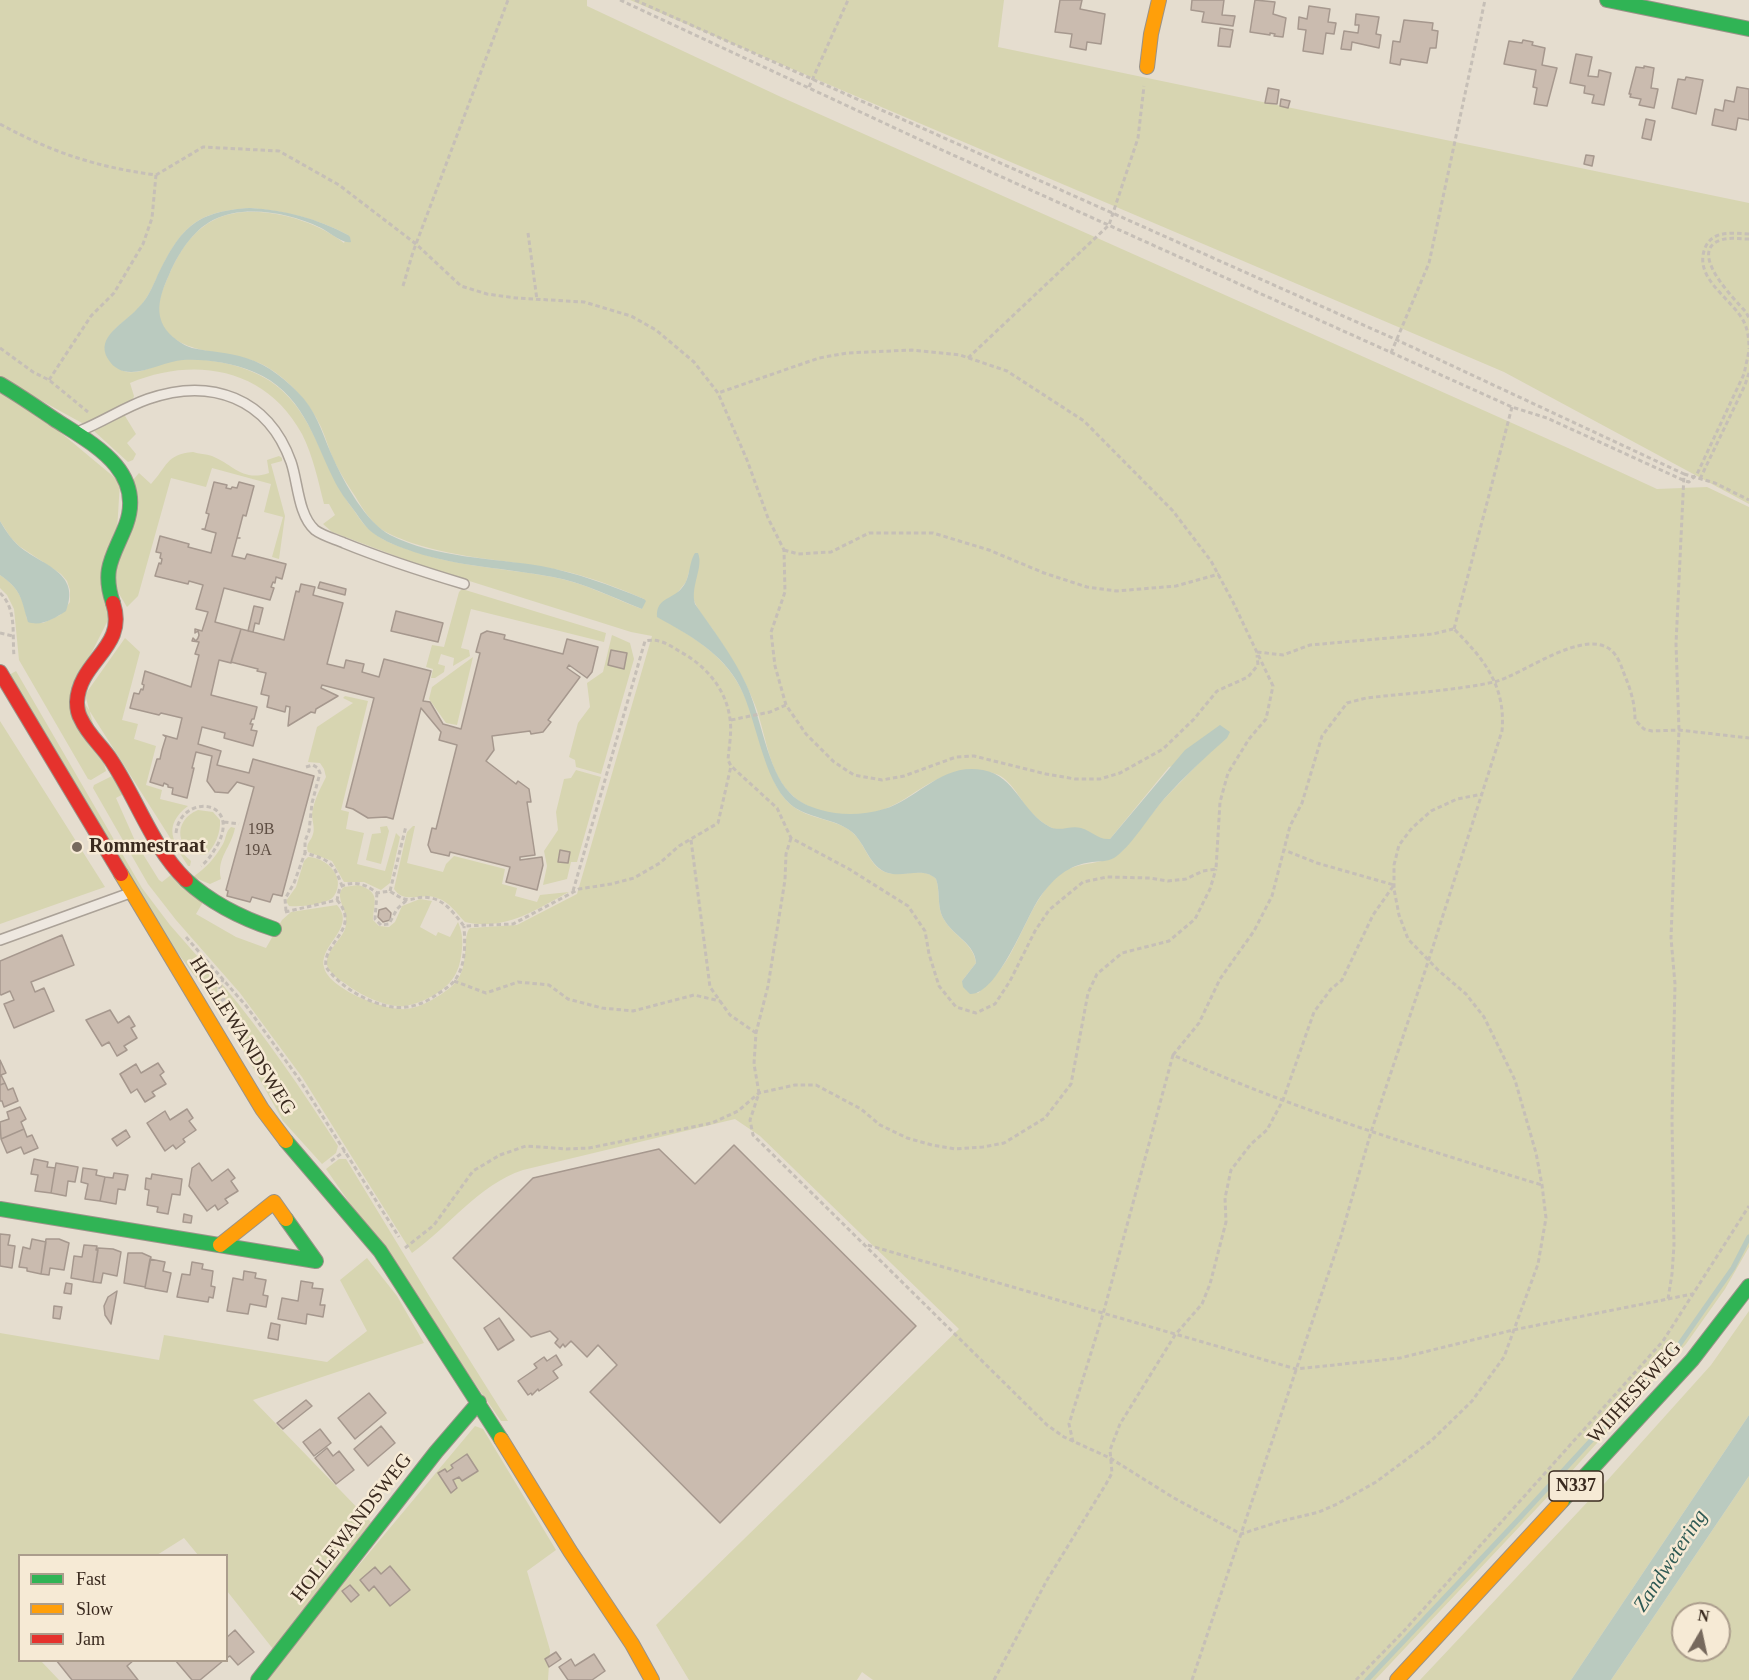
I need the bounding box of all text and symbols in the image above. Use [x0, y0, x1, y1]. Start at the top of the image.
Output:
house number: 19B [248, 820, 274, 840]
place label: Rommestraat [89, 835, 206, 859]
marker: Rommestraat [70, 840, 84, 854]
house number: 19A [244, 841, 272, 861]
street label: HOLLEWANDSWEG [184, 952, 300, 1120]
street label: WIJHESEWEG [1583, 1337, 1687, 1449]
street label: HOLLEWANDSWEG [286, 1449, 418, 1607]
road number: N337 [1549, 1471, 1603, 1501]
water label: Zandwetering [1629, 1505, 1713, 1617]
legend [18, 1554, 228, 1662]
text: Fast [76, 1569, 106, 1589]
text: Slow [76, 1599, 113, 1619]
north arrow [1671, 1602, 1731, 1662]
text: N [1697, 1606, 1711, 1625]
text: Jam [76, 1629, 105, 1649]

